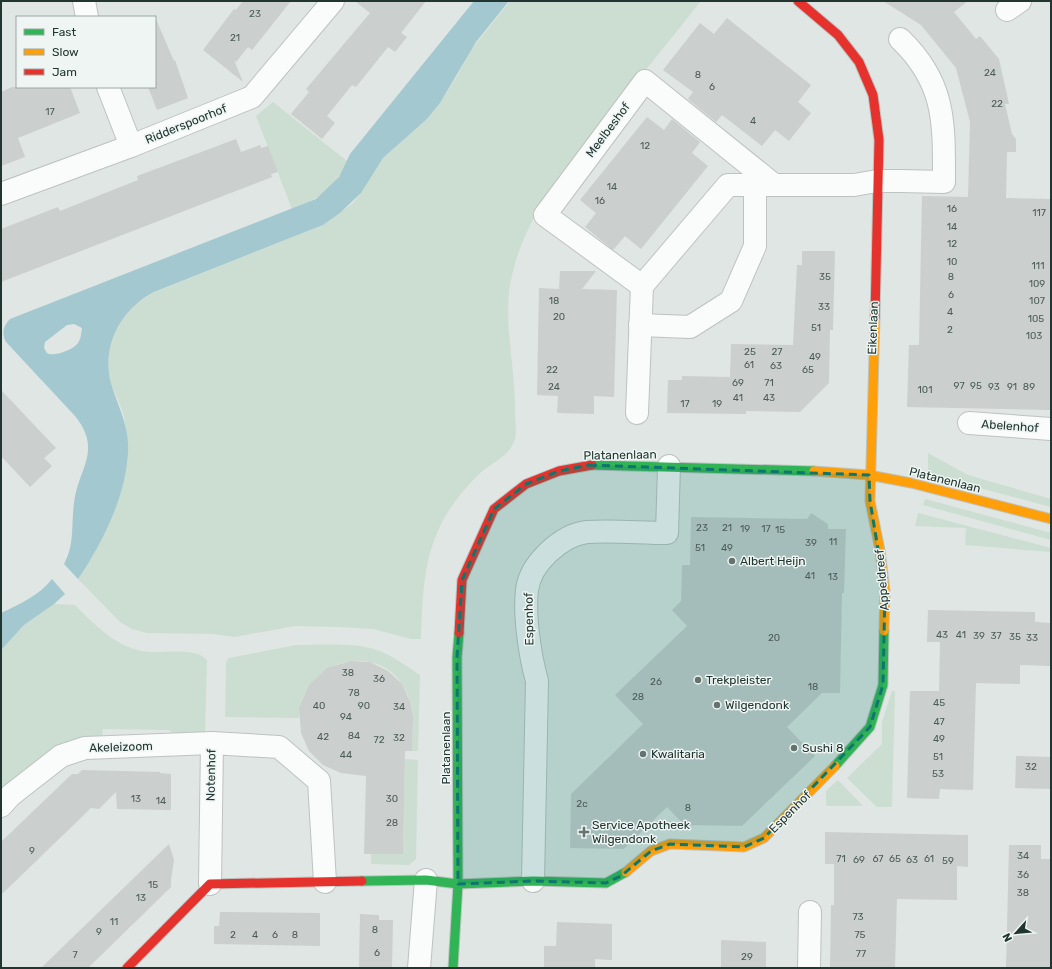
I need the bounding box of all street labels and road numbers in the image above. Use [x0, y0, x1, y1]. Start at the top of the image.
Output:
street label: Meelbeshof [583, 100, 633, 160]
street label: Ridderspoorhof [143, 101, 229, 147]
street label: Eikenlaan [865, 301, 881, 355]
street label: Abelenhof [981, 417, 1040, 435]
street label: Platanenlaan [583, 447, 657, 463]
street label: Platanenlaan [908, 464, 982, 496]
street label: Appeldreef [872, 548, 892, 611]
street label: Espenhof [522, 592, 536, 646]
street label: Platanenlaan [439, 711, 453, 785]
street label: Akeleizoom [89, 739, 153, 755]
street label: Notenhof [204, 748, 218, 801]
street label: Espenhof [766, 788, 814, 836]

